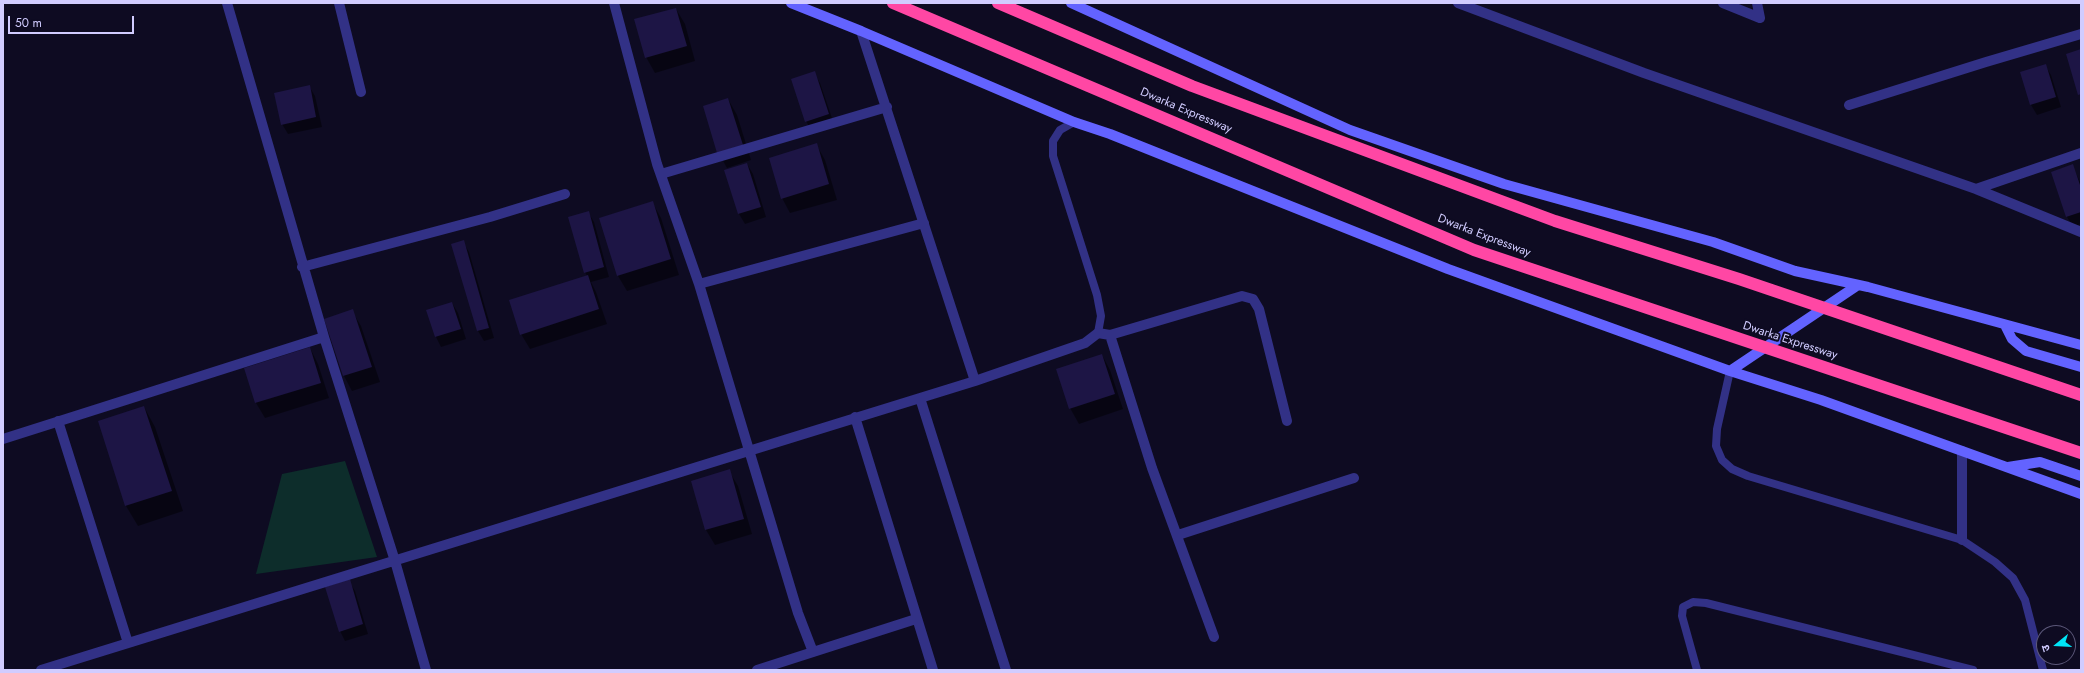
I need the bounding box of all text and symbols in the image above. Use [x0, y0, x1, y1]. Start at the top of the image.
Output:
scale bar [10, 8, 136, 34]
text: 50 m [15, 14, 42, 32]
street label: Dwarka Expressway [1138, 85, 1234, 137]
street label: Dwarka Expressway [1435, 212, 1533, 260]
street label: Dwarka Expressway [1741, 319, 1839, 363]
north arrow [2036, 625, 2076, 665]
text: उ [2037, 643, 2054, 654]

